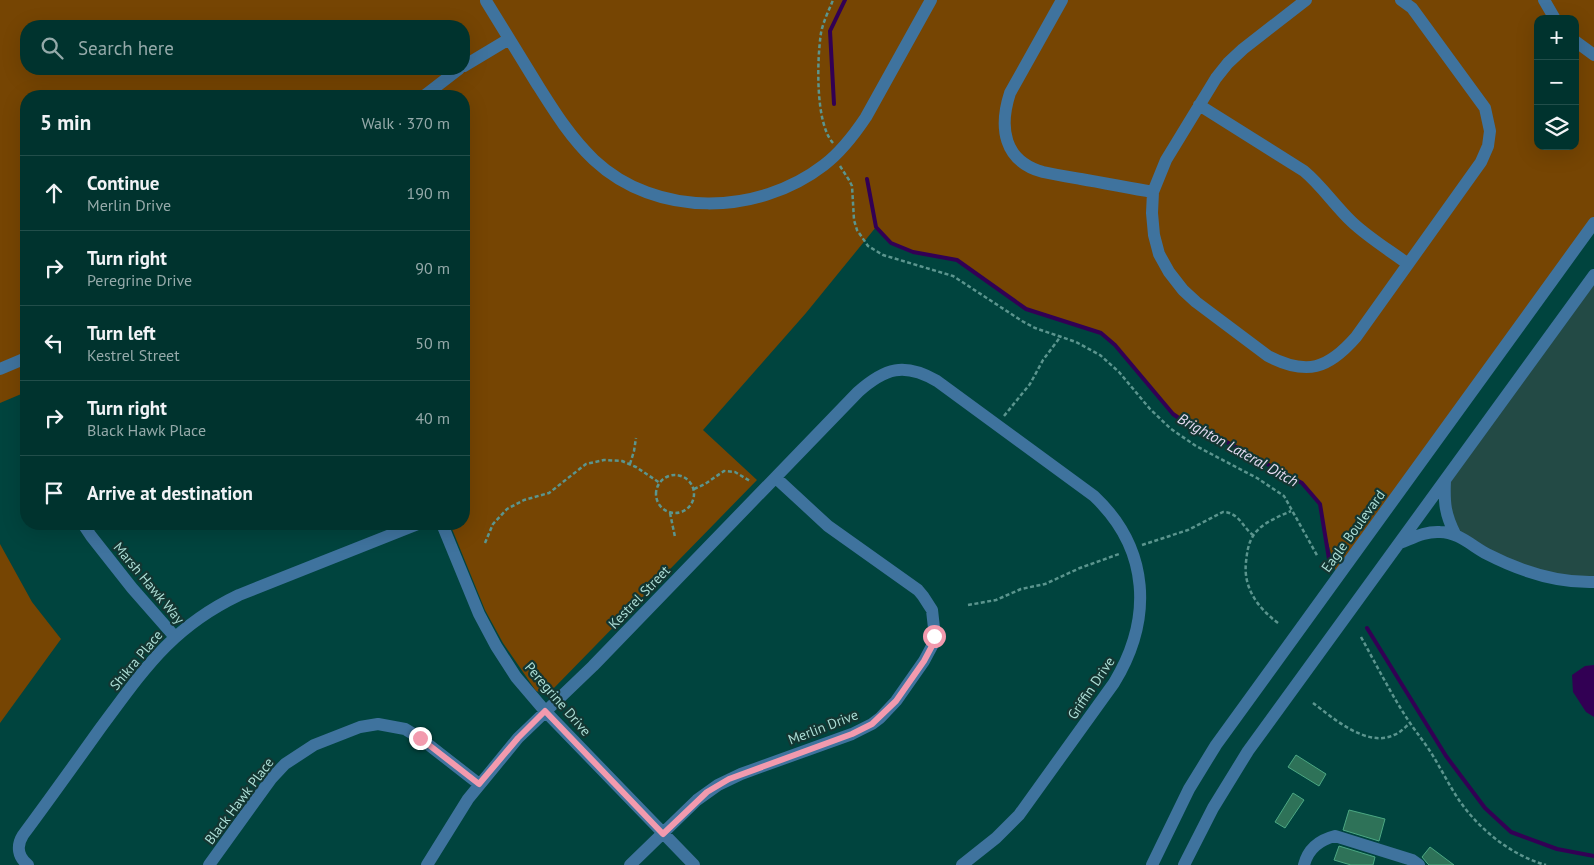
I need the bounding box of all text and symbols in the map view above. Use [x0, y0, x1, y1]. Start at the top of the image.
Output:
map controls [1534, 15, 1579, 150]
button: + [1534, 15, 1579, 60]
search box [20, 20, 470, 75]
icon: search [38, 34, 66, 62]
text: Search here [78, 36, 174, 60]
button: − [1534, 60, 1579, 105]
button: layers [1534, 105, 1579, 150]
text: 5 min [40, 109, 91, 136]
text: Walk · 370 m [361, 113, 450, 133]
text: Continue [87, 171, 159, 195]
icon: ahead [40, 179, 68, 207]
text: 190 m [407, 183, 450, 203]
text: Merlin Drive [87, 195, 171, 215]
text: Turn right [87, 246, 167, 270]
icon: right [40, 254, 68, 282]
text: 90 m [415, 258, 450, 278]
text: Peregrine Drive [87, 270, 192, 290]
text: Turn left [87, 321, 156, 345]
icon: left [40, 329, 68, 357]
text: 50 m [415, 333, 450, 353]
text: Kestrel Street [87, 345, 180, 365]
text: Turn right [87, 396, 167, 420]
icon: right [40, 404, 68, 432]
text: 40 m [415, 408, 450, 428]
water label: Brighton Lateral Ditch [1175, 409, 1302, 491]
text: Black Hawk Place [87, 420, 206, 440]
icon: arrive [40, 479, 68, 507]
text: Arrive at destination [87, 481, 253, 505]
street label: Eagle Boulevard [1317, 486, 1389, 576]
street label: Marsh Hawk Way [110, 539, 189, 628]
street label: Kestrel Street [604, 561, 674, 632]
route start [923, 625, 946, 648]
street label: Shikra Place [106, 626, 166, 694]
street label: Griffin Drive [1063, 653, 1119, 723]
street label: Peregrine Drive [521, 658, 595, 740]
street label: Merlin Drive [785, 705, 861, 749]
route end [409, 727, 432, 750]
street label: Black Hawk Place [200, 754, 278, 848]

